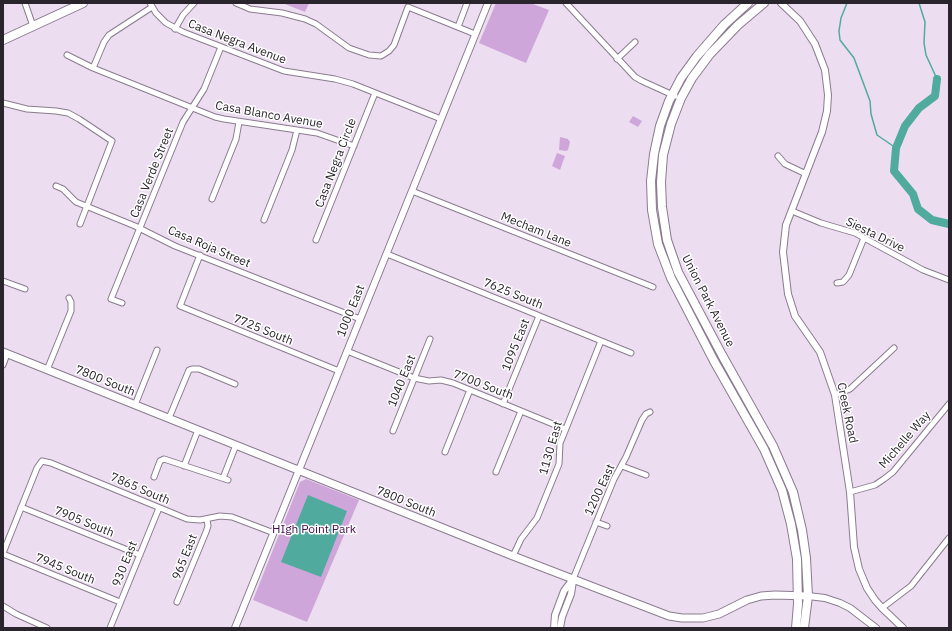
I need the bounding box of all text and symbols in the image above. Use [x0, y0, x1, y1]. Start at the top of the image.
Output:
street label: Casa Negra Avenue [186, 17, 288, 67]
street label: Casa Blanco Avenue [214, 98, 324, 132]
street label: Casa Negra Circle [312, 116, 360, 210]
street label: Casa Verde Street [127, 126, 177, 220]
street label: Mecham Lane [499, 209, 573, 251]
street label: Siesta Drive [843, 215, 907, 255]
street label: Casa Roja Street [166, 223, 252, 271]
street label: Union Park Avenue [679, 253, 737, 349]
street label: 7625 South [481, 275, 545, 313]
street label: 1000 East [334, 283, 368, 339]
street label: 7725 South [231, 311, 295, 349]
street label: 1095 East [499, 317, 533, 373]
street label: 1040 East [385, 353, 419, 409]
street label: 7800 South [73, 362, 137, 400]
street label: 7700 South [451, 367, 515, 403]
street label: Creek Road [834, 381, 860, 445]
street label: Michelle Way [876, 408, 934, 472]
street label: 1130 East [536, 420, 566, 476]
street label: 1200 East [582, 462, 618, 518]
street label: 7865 South [108, 470, 172, 508]
street label: 7800 South [374, 483, 438, 521]
street label: 7905 South [52, 503, 116, 541]
park label: HIgh Point Park [272, 523, 356, 537]
street label: 965 East [169, 532, 201, 582]
street label: 930 East [109, 539, 141, 589]
street label: 7945 South [33, 550, 97, 588]

